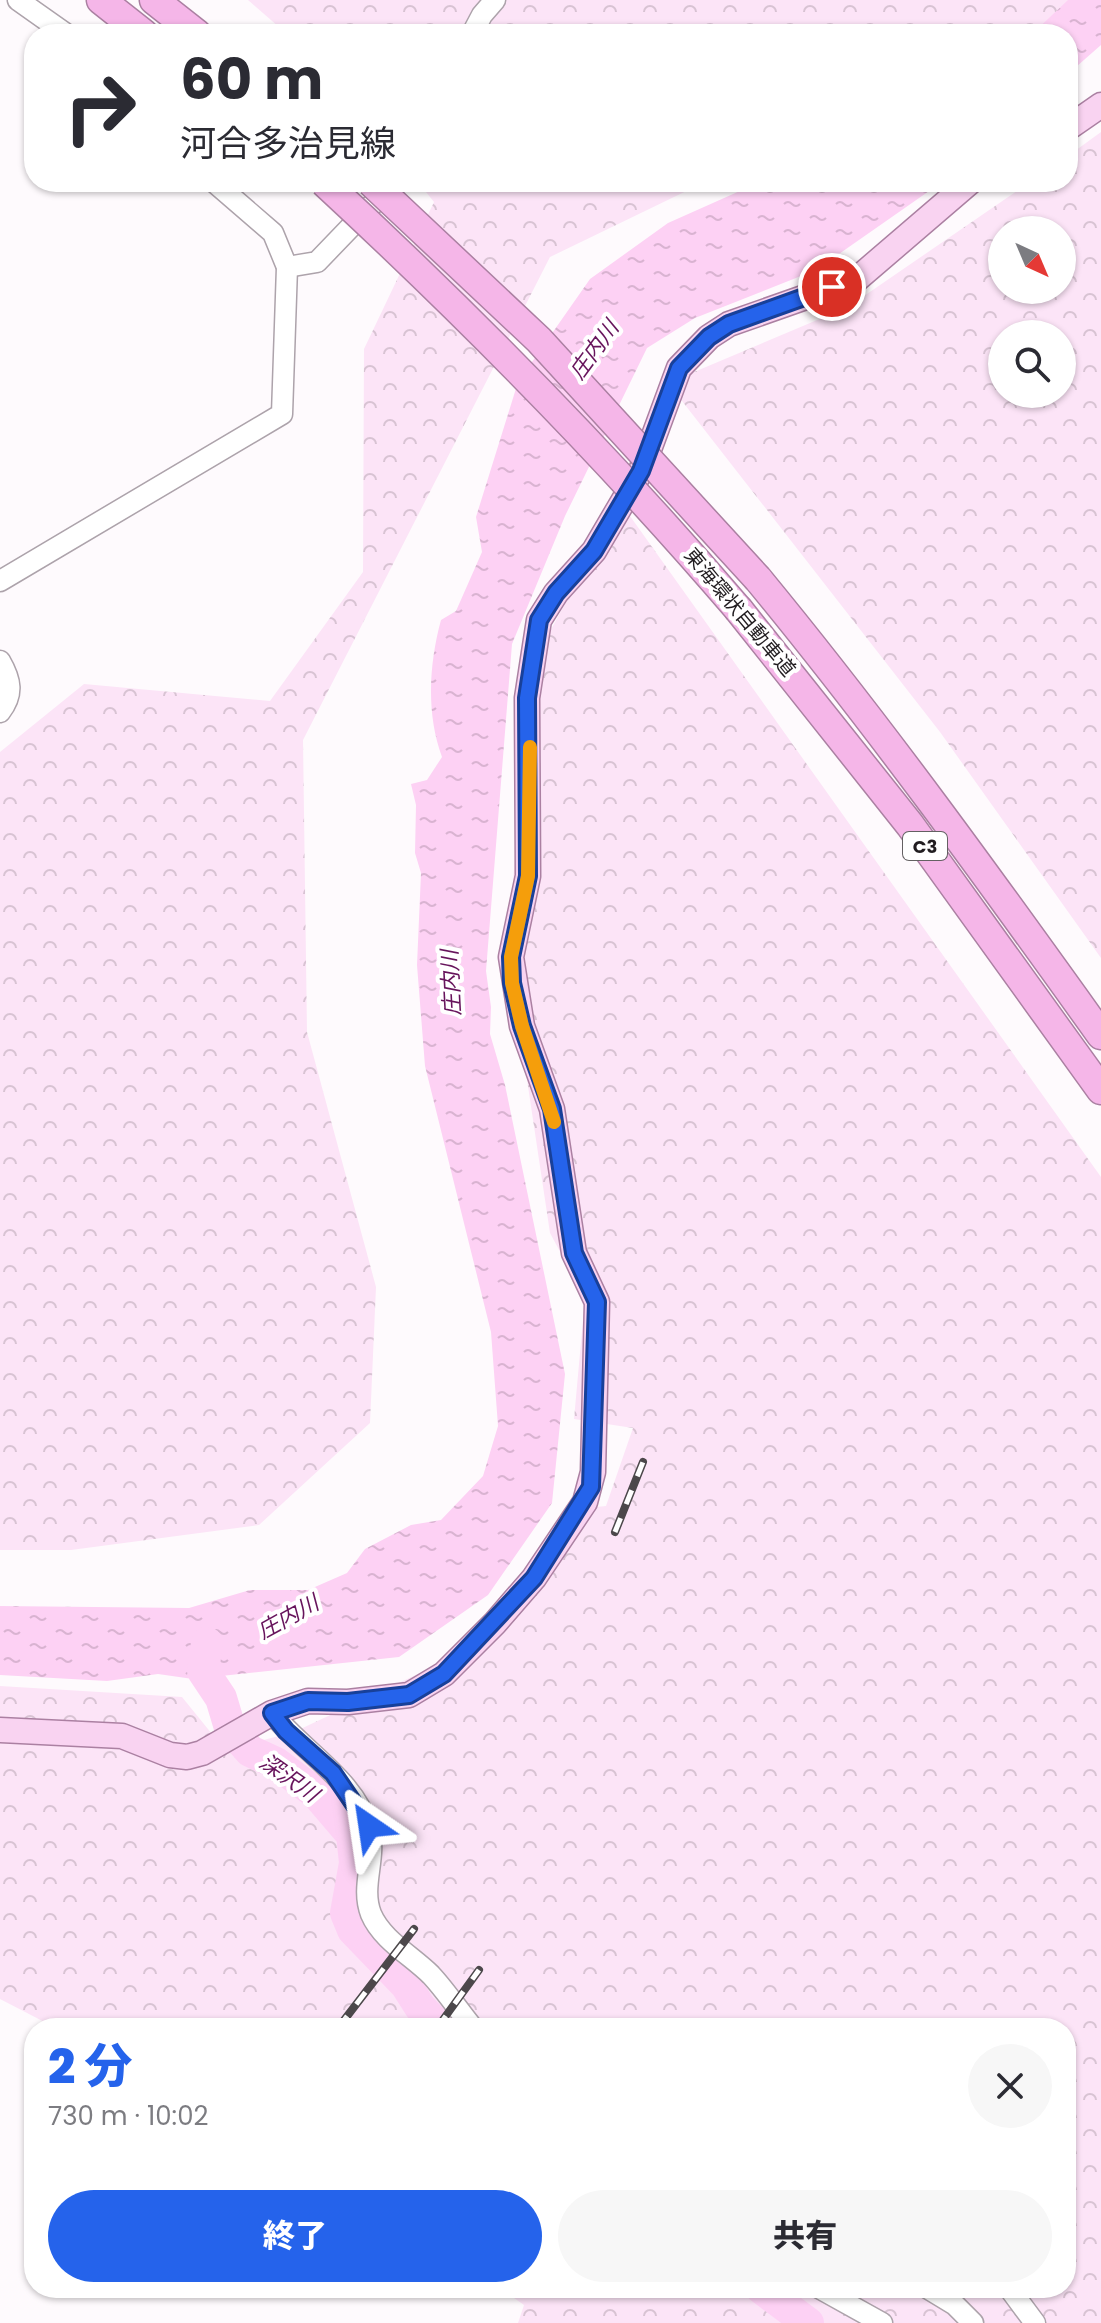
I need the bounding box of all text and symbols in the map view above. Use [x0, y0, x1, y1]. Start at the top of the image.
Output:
text: 60 m [180, 40, 323, 119]
icon: right [48, 56, 152, 160]
text: 河合多治見線 [180, 118, 396, 169]
north arrow [988, 216, 1076, 304]
map controls [988, 216, 1076, 408]
pin [798, 253, 866, 321]
icon: arrive [810, 265, 854, 309]
water label: 庄内川 [562, 313, 627, 386]
button: search [988, 320, 1076, 408]
street label: 東海環状自動車道 [678, 542, 802, 682]
road number: C3 [903, 832, 947, 860]
water label: 庄内川 [434, 947, 468, 1017]
water label: 庄内川 [252, 1586, 326, 1647]
water label: 深沢川 [253, 1746, 327, 1811]
position arrow [327, 1784, 411, 1868]
text: 2 分 [48, 2033, 132, 2100]
button: close [968, 2044, 1052, 2128]
text: 730 m · 10:02 [48, 2098, 208, 2134]
button: 終了 [48, 2190, 542, 2282]
button: 共有 [558, 2190, 1052, 2282]

